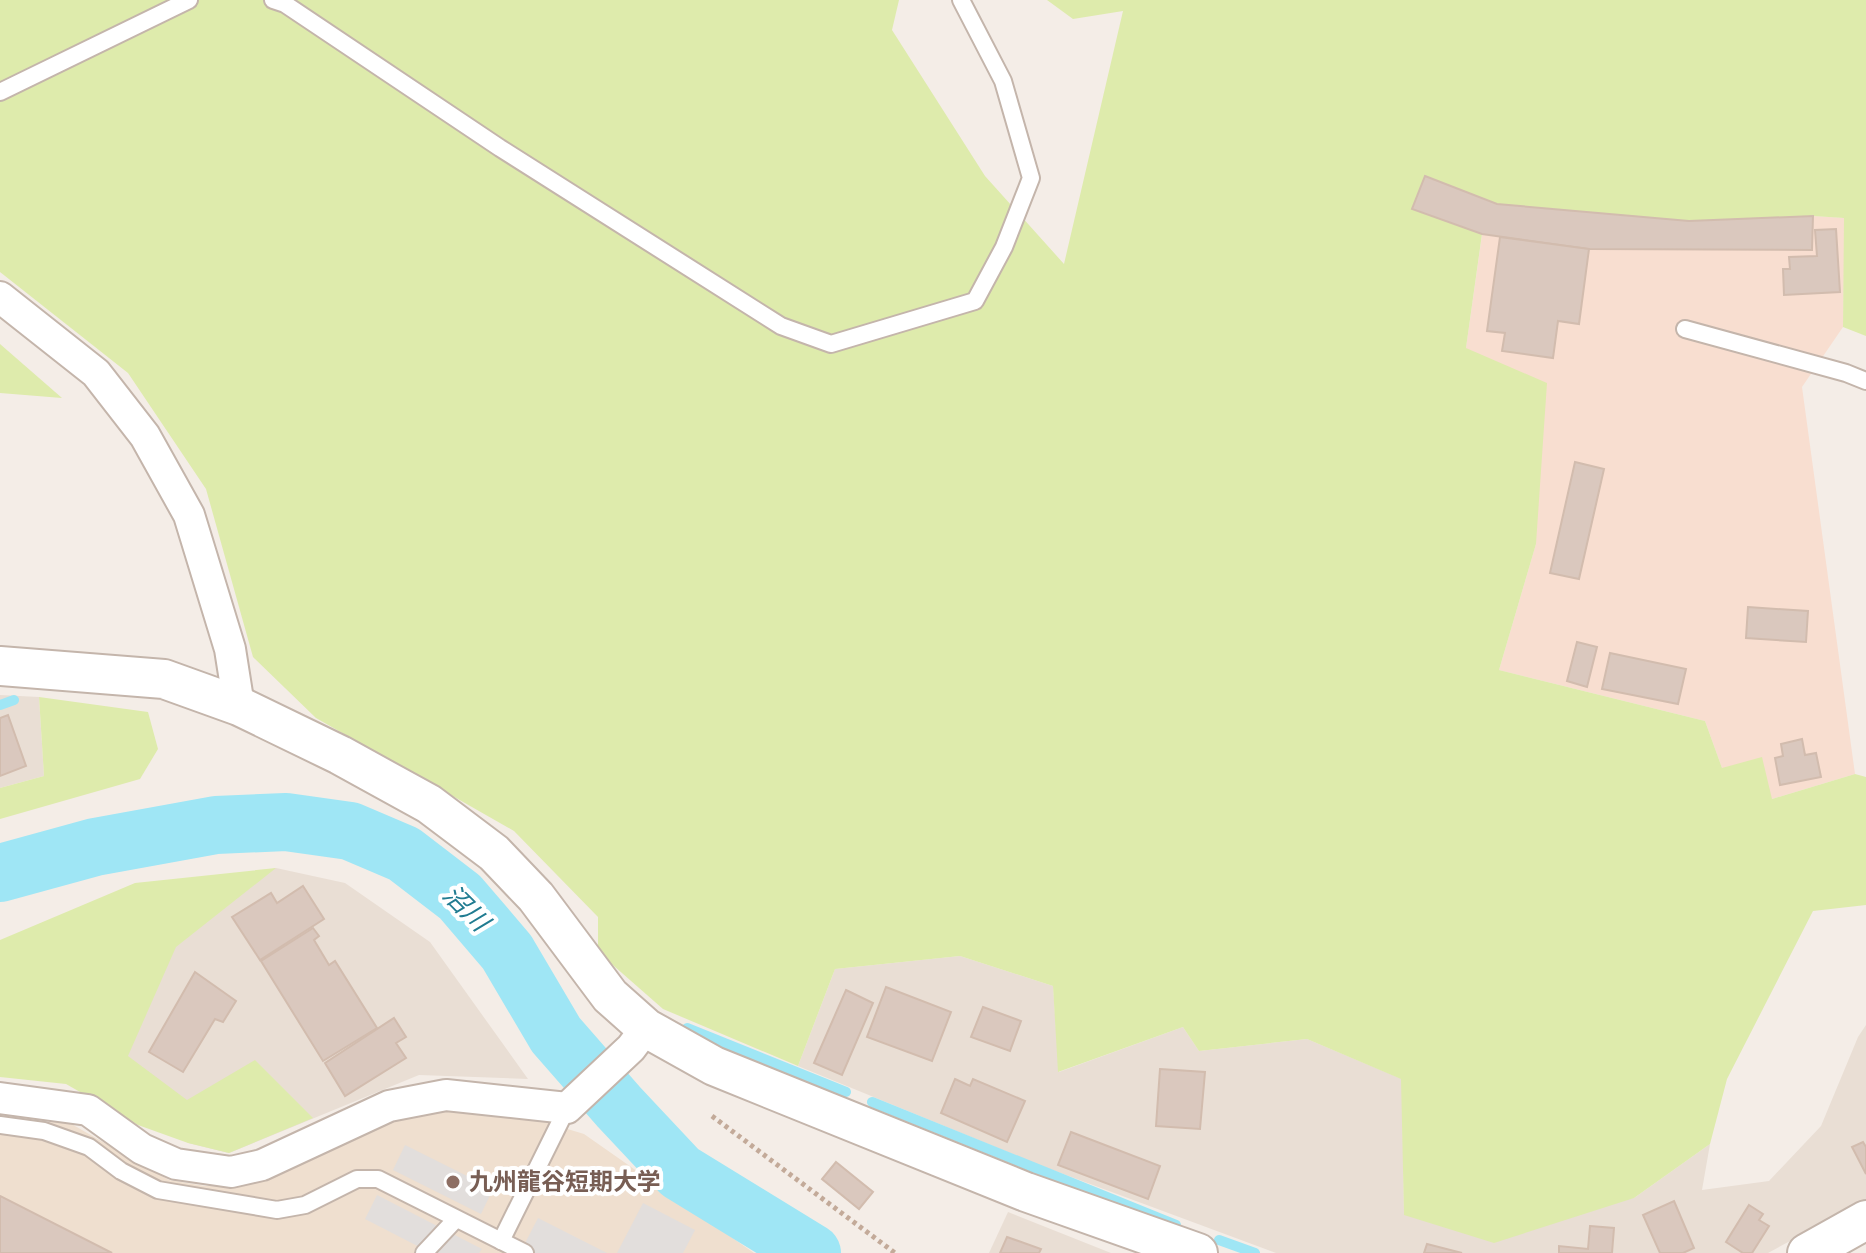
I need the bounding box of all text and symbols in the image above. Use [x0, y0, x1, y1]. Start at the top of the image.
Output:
water label: 沼川 [437, 879, 497, 939]
place label: 九州龍谷短期大学 [469, 1168, 661, 1195]
marker: 九州龍谷短期大学 [444, 1173, 462, 1191]

